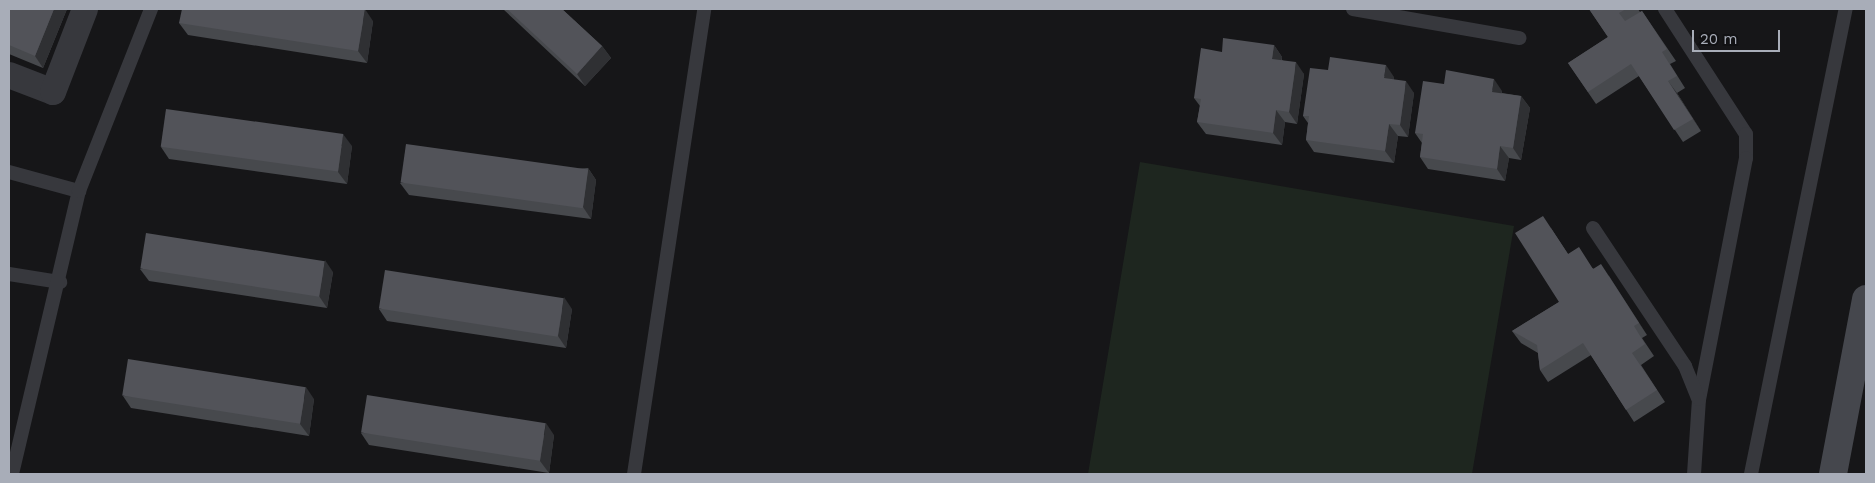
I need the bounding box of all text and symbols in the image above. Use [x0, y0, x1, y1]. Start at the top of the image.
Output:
scale bar [1695, 20, 1782, 52]
text: 20 m [1700, 30, 1738, 48]

